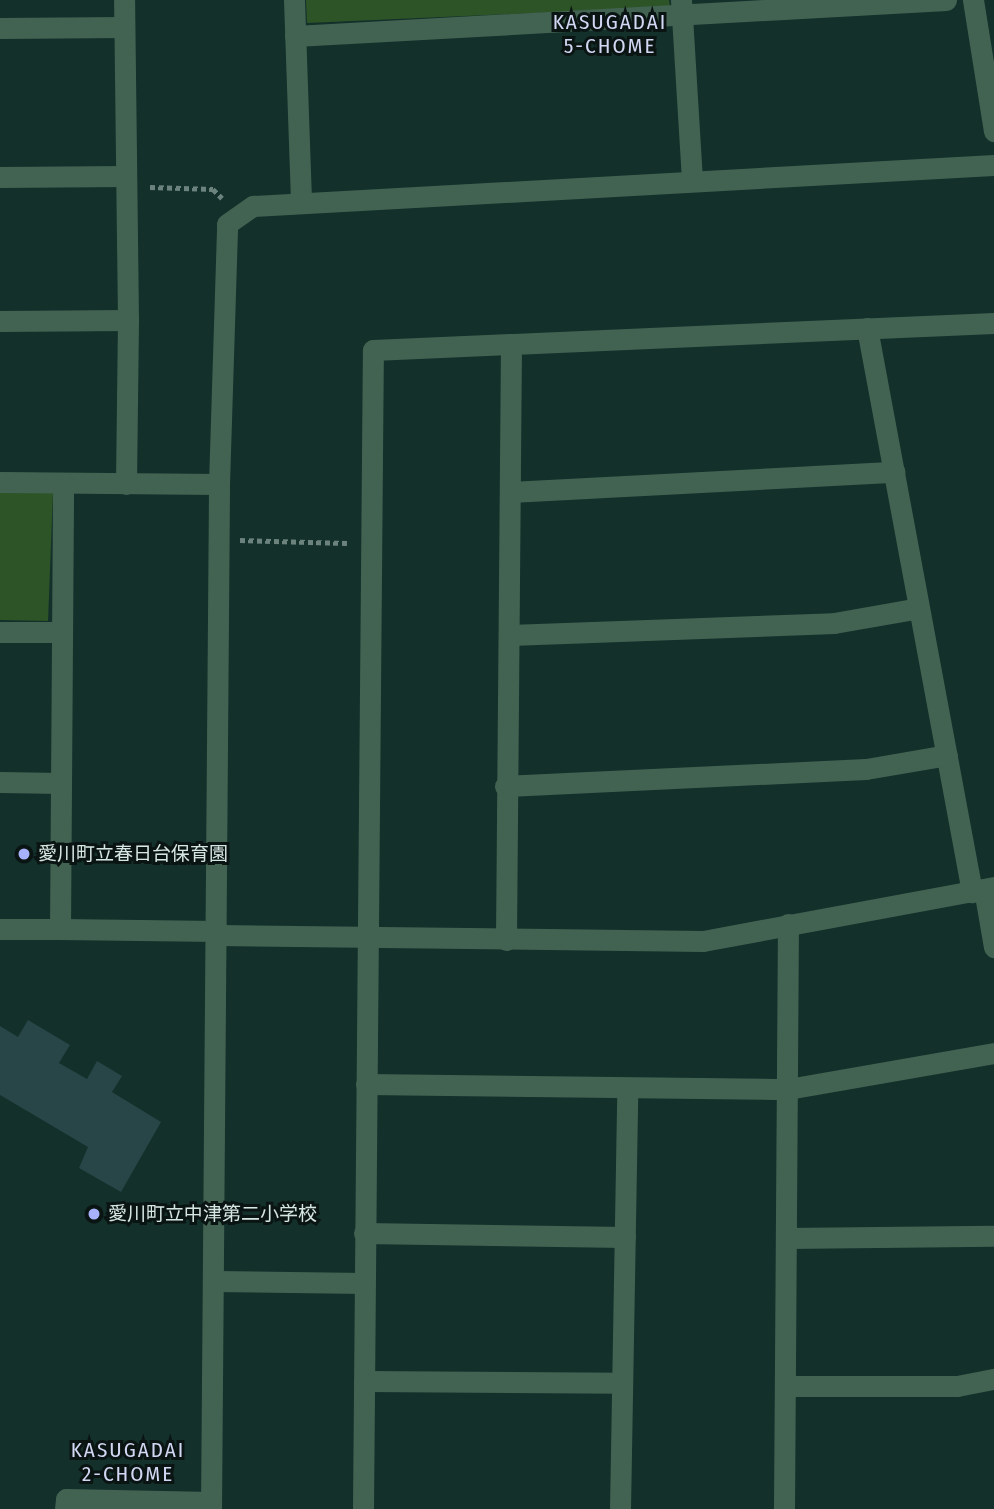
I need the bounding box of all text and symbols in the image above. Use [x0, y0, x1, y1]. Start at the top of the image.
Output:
district label: KASUGADAI 5-CHOME [554, 9, 666, 59]
place label: 愛川町立春日台保育園 [38, 843, 228, 865]
marker: 愛川町立春日台保育園 [16, 846, 32, 862]
place label: 愛川町立中津第二小学校 [108, 1203, 317, 1225]
marker: 愛川町立中津第二小学校 [86, 1206, 102, 1222]
district label: KASUGADAI 2-CHOME [72, 1437, 184, 1487]

